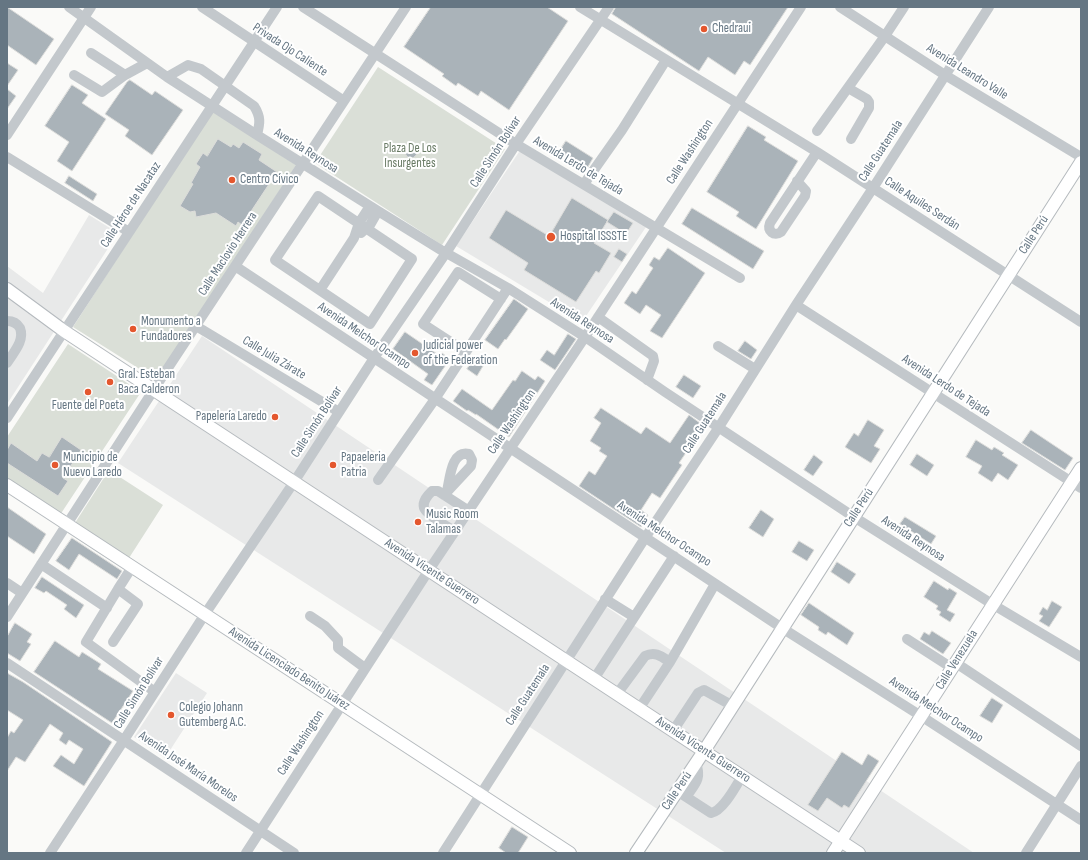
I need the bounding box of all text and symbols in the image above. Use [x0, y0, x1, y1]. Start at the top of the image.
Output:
street label: Privada Ojo Caliente [250, 20, 330, 80]
place label: Chedraui [712, 21, 751, 37]
marker: Chedraui [699, 24, 709, 34]
street label: Avenida Leandro Valle [923, 41, 1011, 103]
street label: Calle Simón Bolívar [467, 113, 525, 191]
street label: Calle Washington [663, 117, 717, 187]
street label: Calle Guatemala [855, 117, 907, 185]
street label: Avenida Reynosa [271, 125, 341, 177]
street label: Avenida Lerdo de Tejada [530, 133, 626, 199]
park label: Plaza De Los Insurgentes [383, 141, 437, 172]
street label: Calle Héroe de Nacataz [97, 159, 165, 251]
place label: Centro Cívico [240, 172, 299, 188]
street label: Calle Aquiles Serdán [881, 174, 963, 234]
marker: Centro Cívico [227, 175, 237, 185]
street label: Calle Maclovio Herrera [195, 209, 261, 299]
street label: Calle Perú [1016, 213, 1052, 257]
place label: Hospital ISSSTE [560, 229, 627, 245]
marker: Hospital ISSSTE [545, 231, 557, 243]
street label: Avenida Reynosa [547, 295, 617, 347]
street label: Avenida Melchor Ocampo [314, 299, 414, 373]
place label: Monumento a Fundadores [141, 314, 201, 345]
marker: Monumento a Fundadores [128, 324, 138, 334]
street label: Calle Julia Zárate [239, 333, 309, 383]
place label: Judicial power of the Federation [423, 338, 497, 369]
marker: Judicial power of the Federation [410, 348, 420, 358]
street label: Avenida Lerdo de Tejada [899, 352, 993, 420]
place label: Gral. Esteban Baca Calderon [118, 367, 180, 398]
marker: Gral. Esteban Baca Calderon [105, 377, 115, 387]
street label: Calle Simón Bolívar [288, 383, 346, 461]
marker: Fuente del Poeta [83, 387, 93, 397]
street label: Calle Washington [485, 387, 539, 457]
street label: Calle Guatemala [679, 389, 731, 457]
place label: Fuente del Poeta [52, 398, 124, 414]
place label: Papelería Laredo [196, 409, 267, 425]
marker: Papelería Laredo [270, 412, 280, 422]
place label: Municipio de Nuevo Laredo [63, 450, 122, 481]
place label: Papaeleria Patria [341, 450, 386, 481]
marker: Municipio de Nuevo Laredo [50, 460, 60, 470]
marker: Papaeleria Patria [328, 460, 338, 470]
street label: Calle Perú [841, 486, 877, 530]
street label: Avenida Melchor Ocampo [614, 498, 714, 570]
place label: Music Room Talamas [426, 507, 478, 538]
street label: Avenida Reynosa [878, 513, 948, 565]
marker: Music Room Talamas [413, 517, 423, 527]
street label: Avenida Vicente Guerrero [382, 535, 482, 609]
street label: Avenida Licenciado Benito Juárez [225, 624, 353, 714]
street label: Calle Venezuela [933, 627, 981, 693]
street label: Calle Simón Bolívar [111, 654, 167, 732]
street label: Calle Guatemala [502, 661, 554, 729]
street label: Avenida Melchor Ocampo [886, 674, 986, 746]
place label: Colegio Johann Gutemberg A.C. [179, 700, 246, 731]
street label: Calle Washington [274, 708, 328, 778]
marker: Colegio Johann Gutemberg A.C. [166, 710, 176, 720]
street label: Avenida Vicente Guerrero [653, 713, 753, 787]
street label: Avenida José María Morelos [135, 728, 241, 806]
street label: Calle Perú [658, 769, 696, 813]

